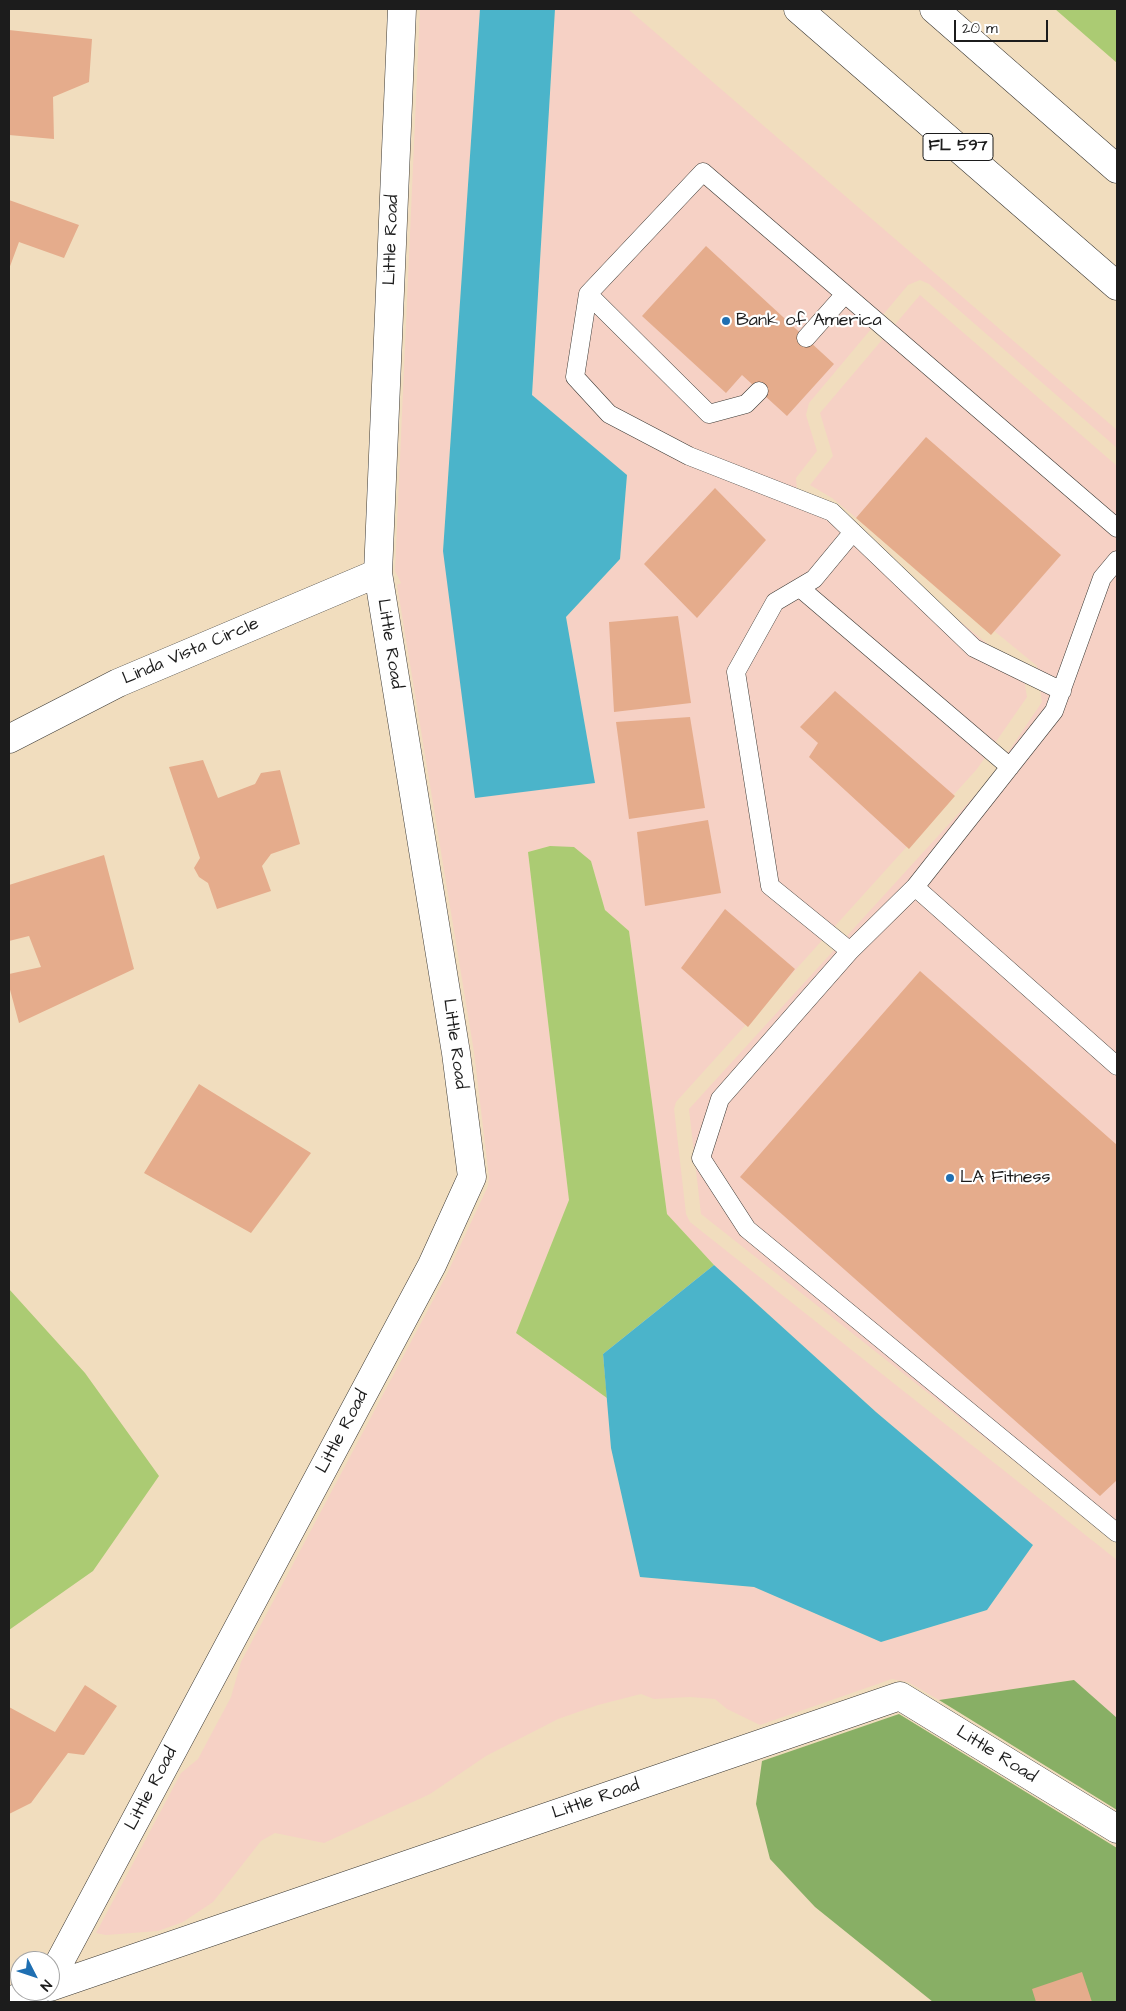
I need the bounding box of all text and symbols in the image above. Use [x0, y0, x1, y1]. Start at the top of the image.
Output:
scale bar [956, 10, 1050, 42]
text: 20 m [962, 18, 998, 39]
road number: FL 597 [923, 134, 993, 160]
street label: Little Road [380, 194, 404, 286]
place label: Bank of America [736, 310, 882, 332]
marker: Bank of America [720, 315, 732, 327]
street label: Little Road [371, 597, 407, 691]
street label: Linda Vista Circle [120, 614, 262, 690]
street label: Little Road [437, 998, 471, 1090]
place label: LA Fitness [960, 1167, 1050, 1189]
marker: LA Fitness [944, 1172, 956, 1184]
street label: Little Road [312, 1387, 374, 1477]
street label: Little Road [952, 1722, 1040, 1788]
street label: Little Road [121, 1744, 183, 1834]
street label: Little Road [550, 1775, 642, 1825]
north arrow [10, 1951, 60, 2001]
text: N [35, 1975, 56, 1995]

